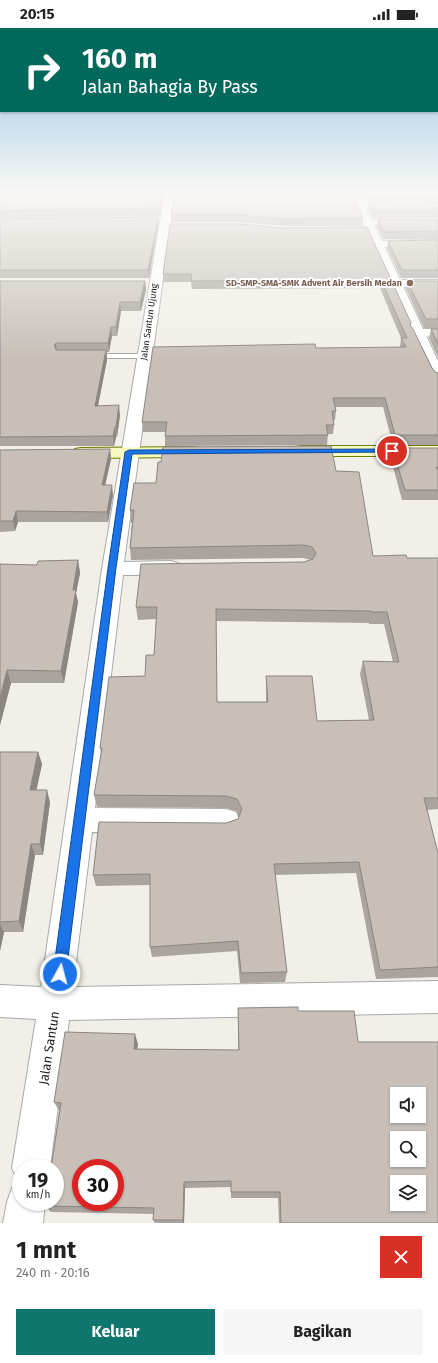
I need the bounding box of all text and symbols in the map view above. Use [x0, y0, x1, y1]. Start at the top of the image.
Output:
text: 20:15 [20, 5, 55, 23]
text: 160 m [82, 42, 157, 75]
icon: right [16, 44, 68, 96]
text: Jalan Bahagia By Pass [82, 76, 258, 98]
place label: SD-SMP-SMA-SMK Advent Air Bersih Medan [226, 278, 402, 288]
marker: SD-SMP-SMA-SMK Advent Air Bersih Medan [405, 278, 415, 288]
street label: Jalan Santun Ujung [139, 283, 159, 361]
pin [375, 434, 409, 468]
icon: arrive [381, 440, 403, 462]
position arrow [39, 953, 81, 995]
street label: Jalan Santun [36, 1010, 62, 1086]
map controls [390, 1087, 426, 1211]
button: sound [390, 1087, 426, 1123]
button: search [390, 1131, 426, 1167]
speed limit sign: 30 [72, 1159, 124, 1211]
text: 19 [28, 1168, 48, 1192]
button: layers [390, 1175, 426, 1211]
text: km/h [26, 1189, 50, 1201]
text: 1 mnt [16, 1236, 76, 1264]
button: close [380, 1236, 422, 1278]
text: 240 m · 20:16 [16, 1265, 90, 1280]
button: Keluar [16, 1309, 215, 1355]
button: Bagikan [223, 1309, 422, 1355]

